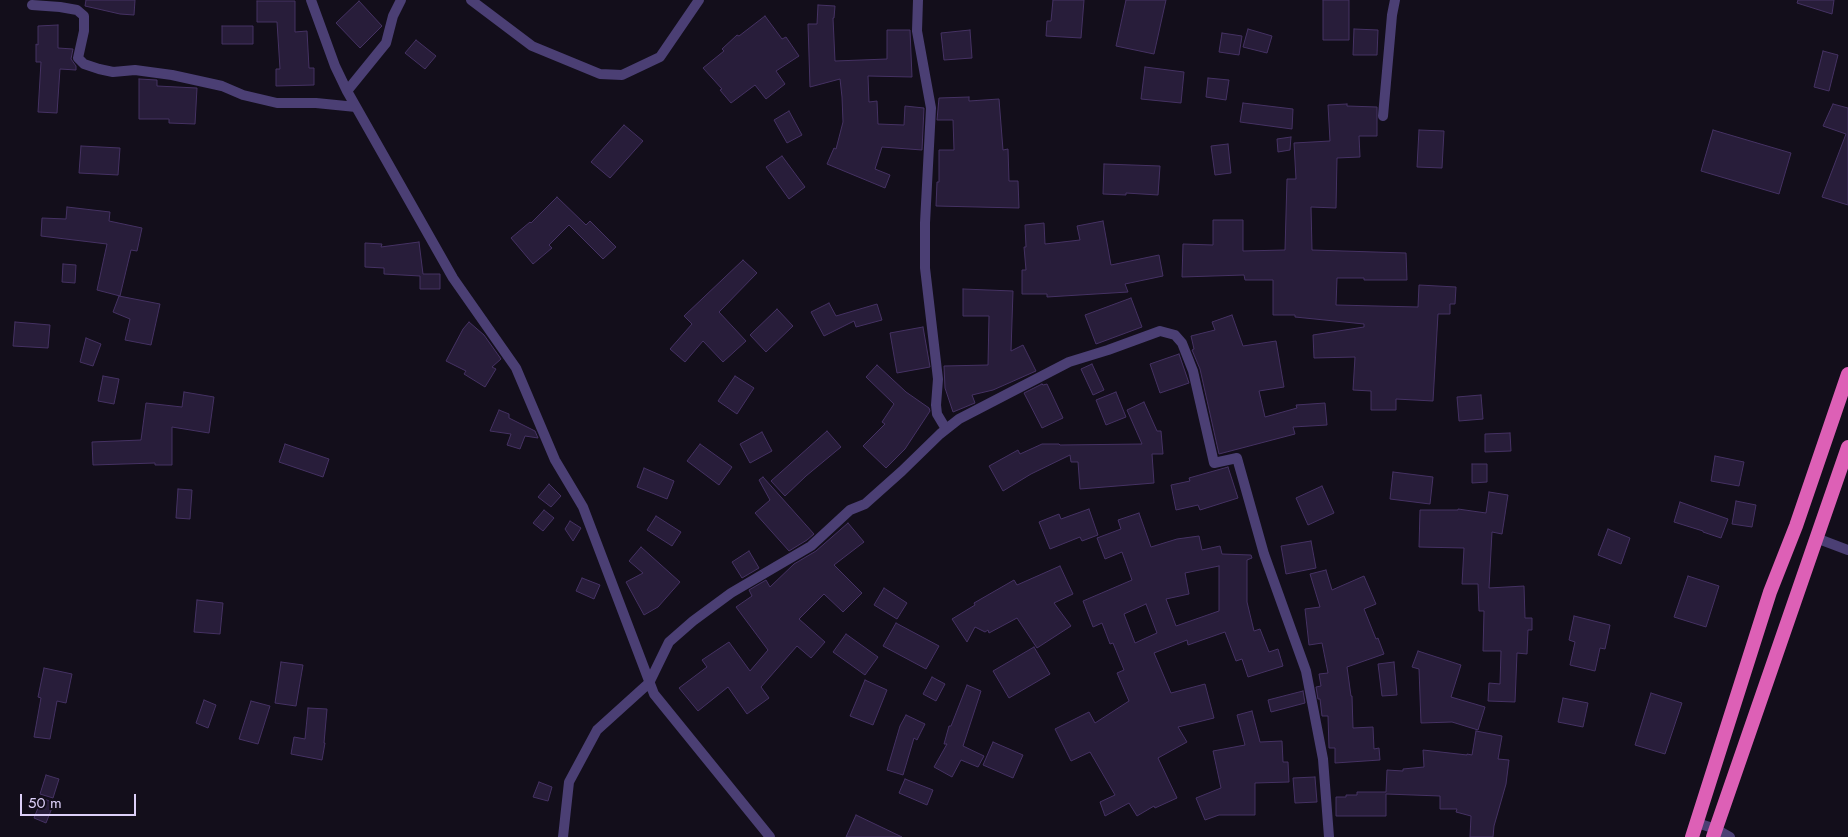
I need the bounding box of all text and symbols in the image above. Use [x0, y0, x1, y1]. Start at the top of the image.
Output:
scale bar [22, 784, 139, 816]
text: 50 m [28, 792, 62, 814]

